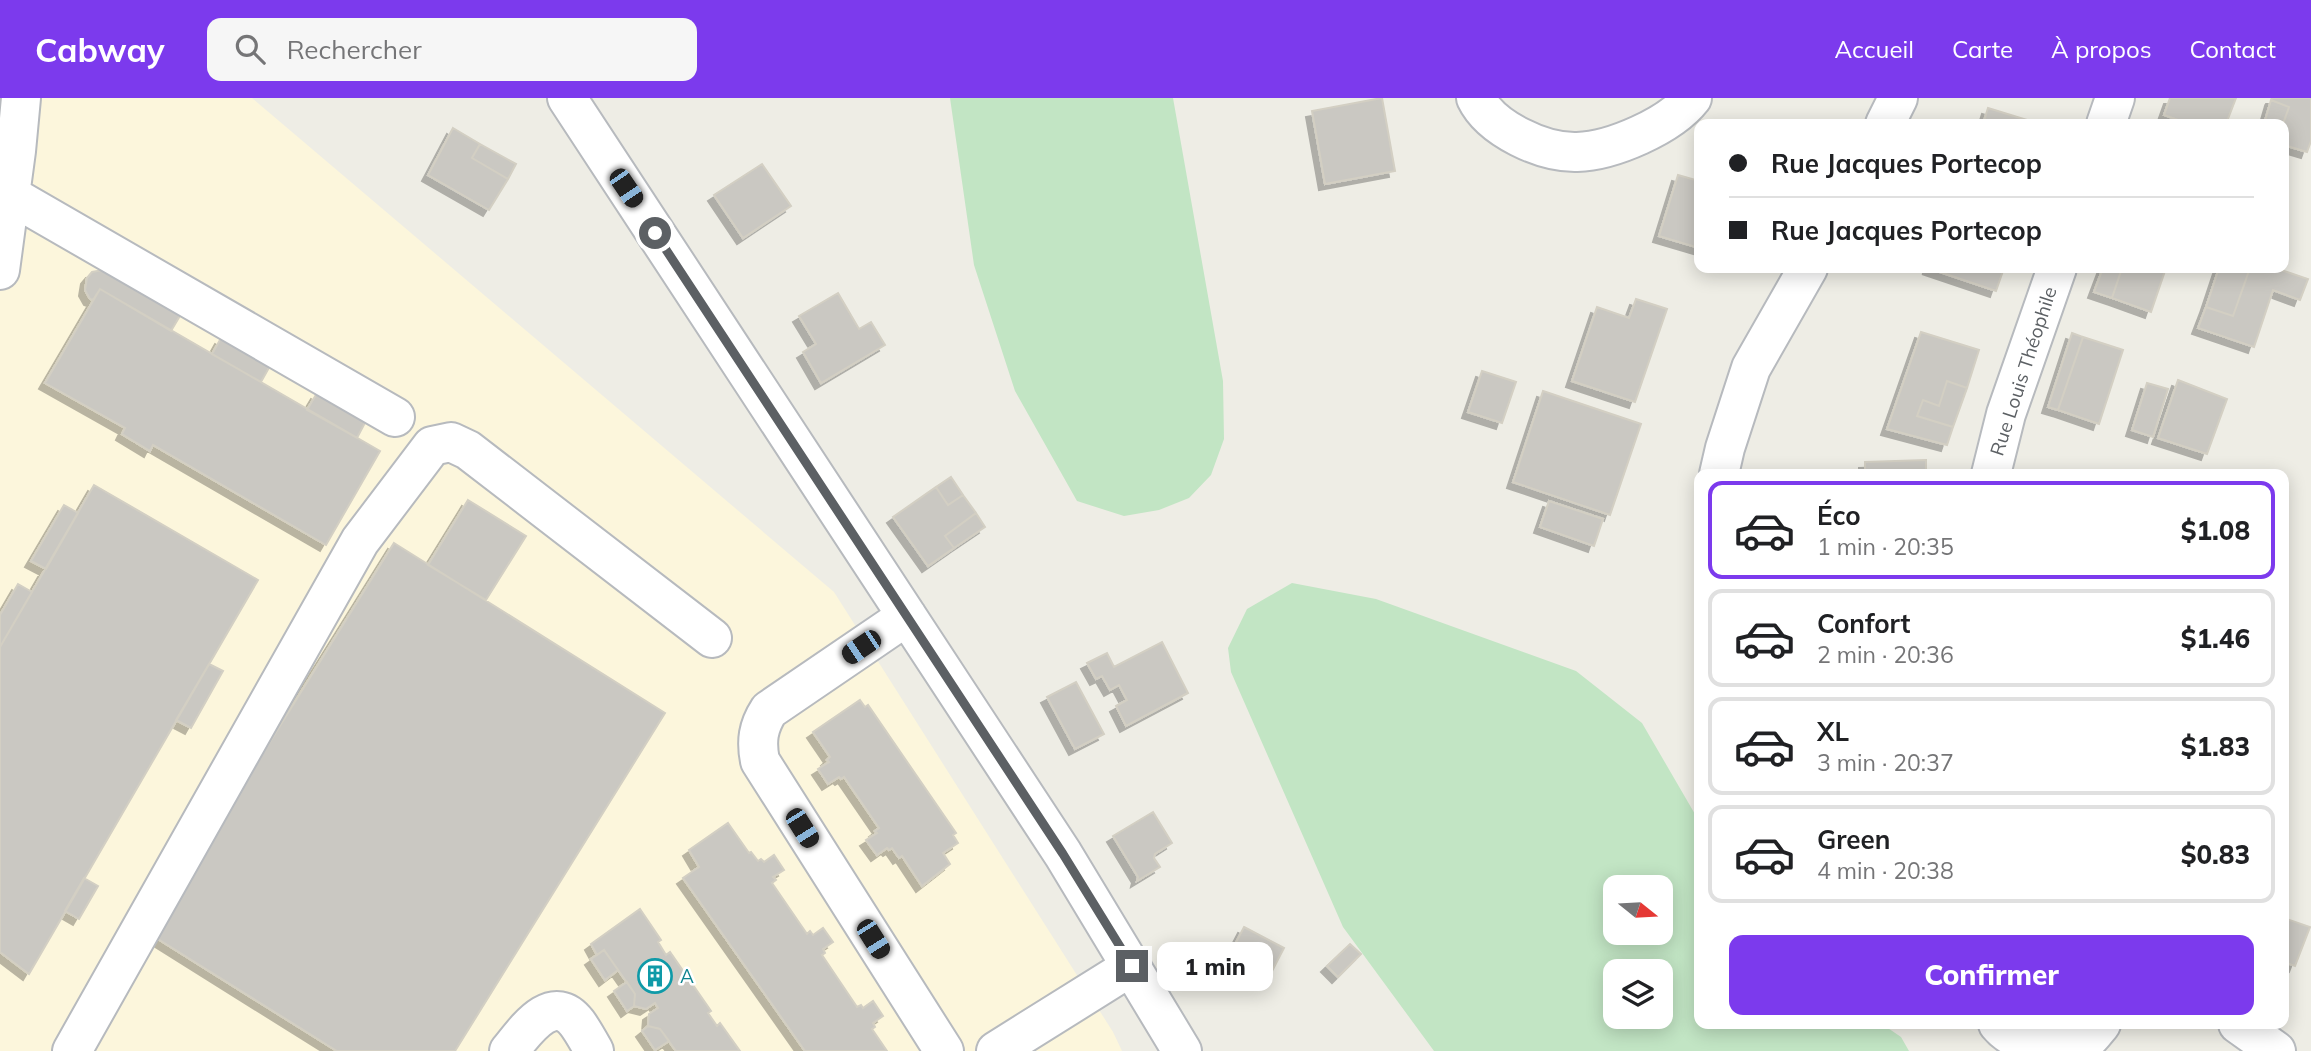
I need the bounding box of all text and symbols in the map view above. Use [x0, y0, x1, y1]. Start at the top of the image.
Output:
search box [207, 18, 697, 81]
text: Cabway [35, 29, 165, 70]
icon: search [231, 30, 269, 68]
text: Rechercher [287, 33, 422, 66]
text: Accueil [1835, 34, 1914, 64]
text: Carte [1952, 34, 2013, 64]
text: À propos [2051, 34, 2152, 64]
text: Contact [2190, 34, 2276, 64]
text: Rue Jacques Portecop [1771, 147, 2042, 180]
car [606, 165, 647, 211]
text: Rue Jacques Portecop [1771, 214, 2042, 247]
route start [639, 217, 671, 249]
street label: Rue Louis Théophile [1984, 284, 2062, 458]
icon: car [1733, 499, 1796, 562]
text: Éco [1817, 499, 1861, 532]
text: $1.08 [2181, 514, 2250, 547]
text: 1 min · 20:35 [1817, 532, 1954, 561]
icon: car [1733, 607, 1796, 670]
text: Confort [1817, 607, 1910, 640]
text: $1.46 [2181, 622, 2250, 655]
car [838, 627, 885, 667]
text: 2 min · 20:36 [1817, 640, 1954, 669]
icon: car [1733, 715, 1796, 778]
text: XL [1817, 715, 1849, 748]
text: $1.83 [2181, 730, 2250, 763]
text: 3 min · 20:37 [1817, 748, 1954, 777]
car [782, 805, 823, 851]
icon: car [1733, 823, 1796, 886]
text: Green [1817, 823, 1890, 856]
text: $0.83 [2181, 838, 2250, 871]
text: 4 min · 20:38 [1817, 856, 1954, 885]
north arrow [1603, 875, 1673, 945]
map controls [1603, 875, 1673, 1029]
car [853, 916, 894, 962]
button: Confirmer [1729, 935, 2254, 1015]
callout: 1 min [1156, 942, 1272, 990]
route end [1116, 950, 1148, 982]
text: 1 min [1184, 952, 1246, 981]
building icon: A [636, 957, 674, 995]
button: layers [1603, 959, 1673, 1029]
place label: A [680, 964, 694, 988]

